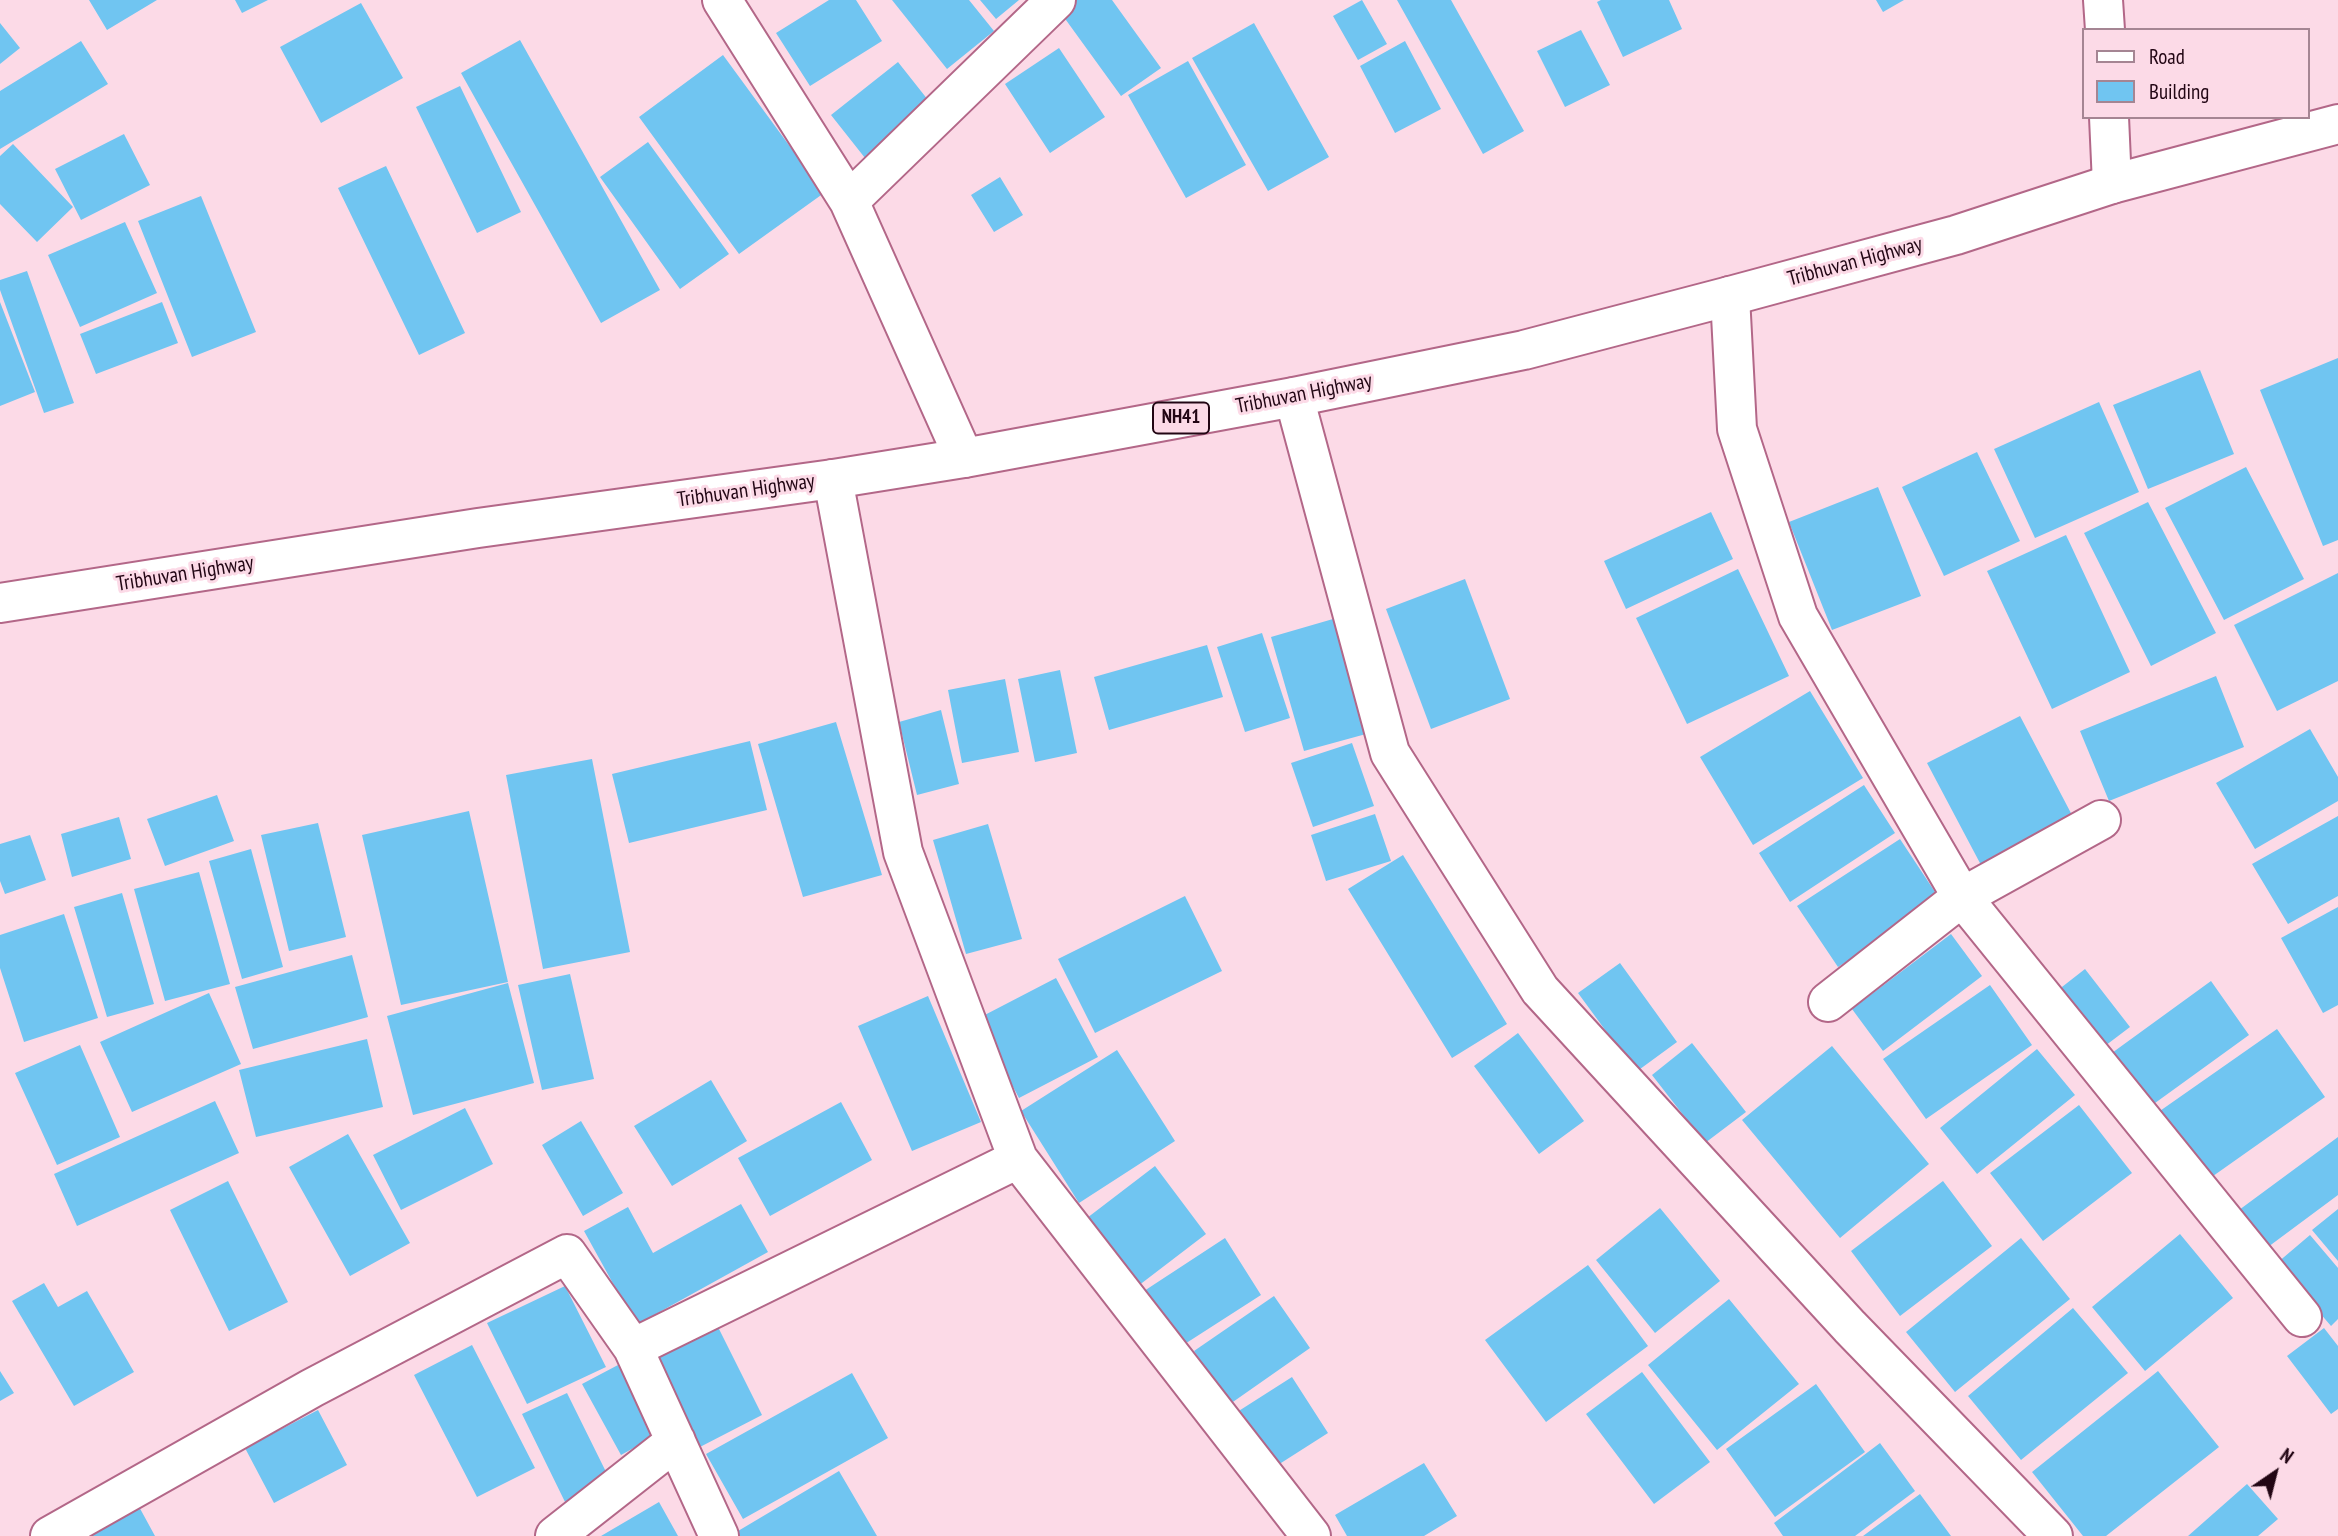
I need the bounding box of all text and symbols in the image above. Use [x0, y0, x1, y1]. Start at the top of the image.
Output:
legend [2082, 28, 2310, 119]
text: Road [2149, 43, 2185, 70]
text: Building [2149, 78, 2209, 105]
street label: Tribhuvan Highway [1785, 232, 1925, 292]
street label: Tribhuvan Highway [1234, 368, 1374, 420]
road number: NH41 [1153, 402, 1209, 434]
street label: Tribhuvan Highway [676, 469, 816, 513]
street label: Tribhuvan Highway [115, 551, 255, 597]
north arrow [2240, 1438, 2310, 1508]
text: N [2276, 1443, 2298, 1469]

